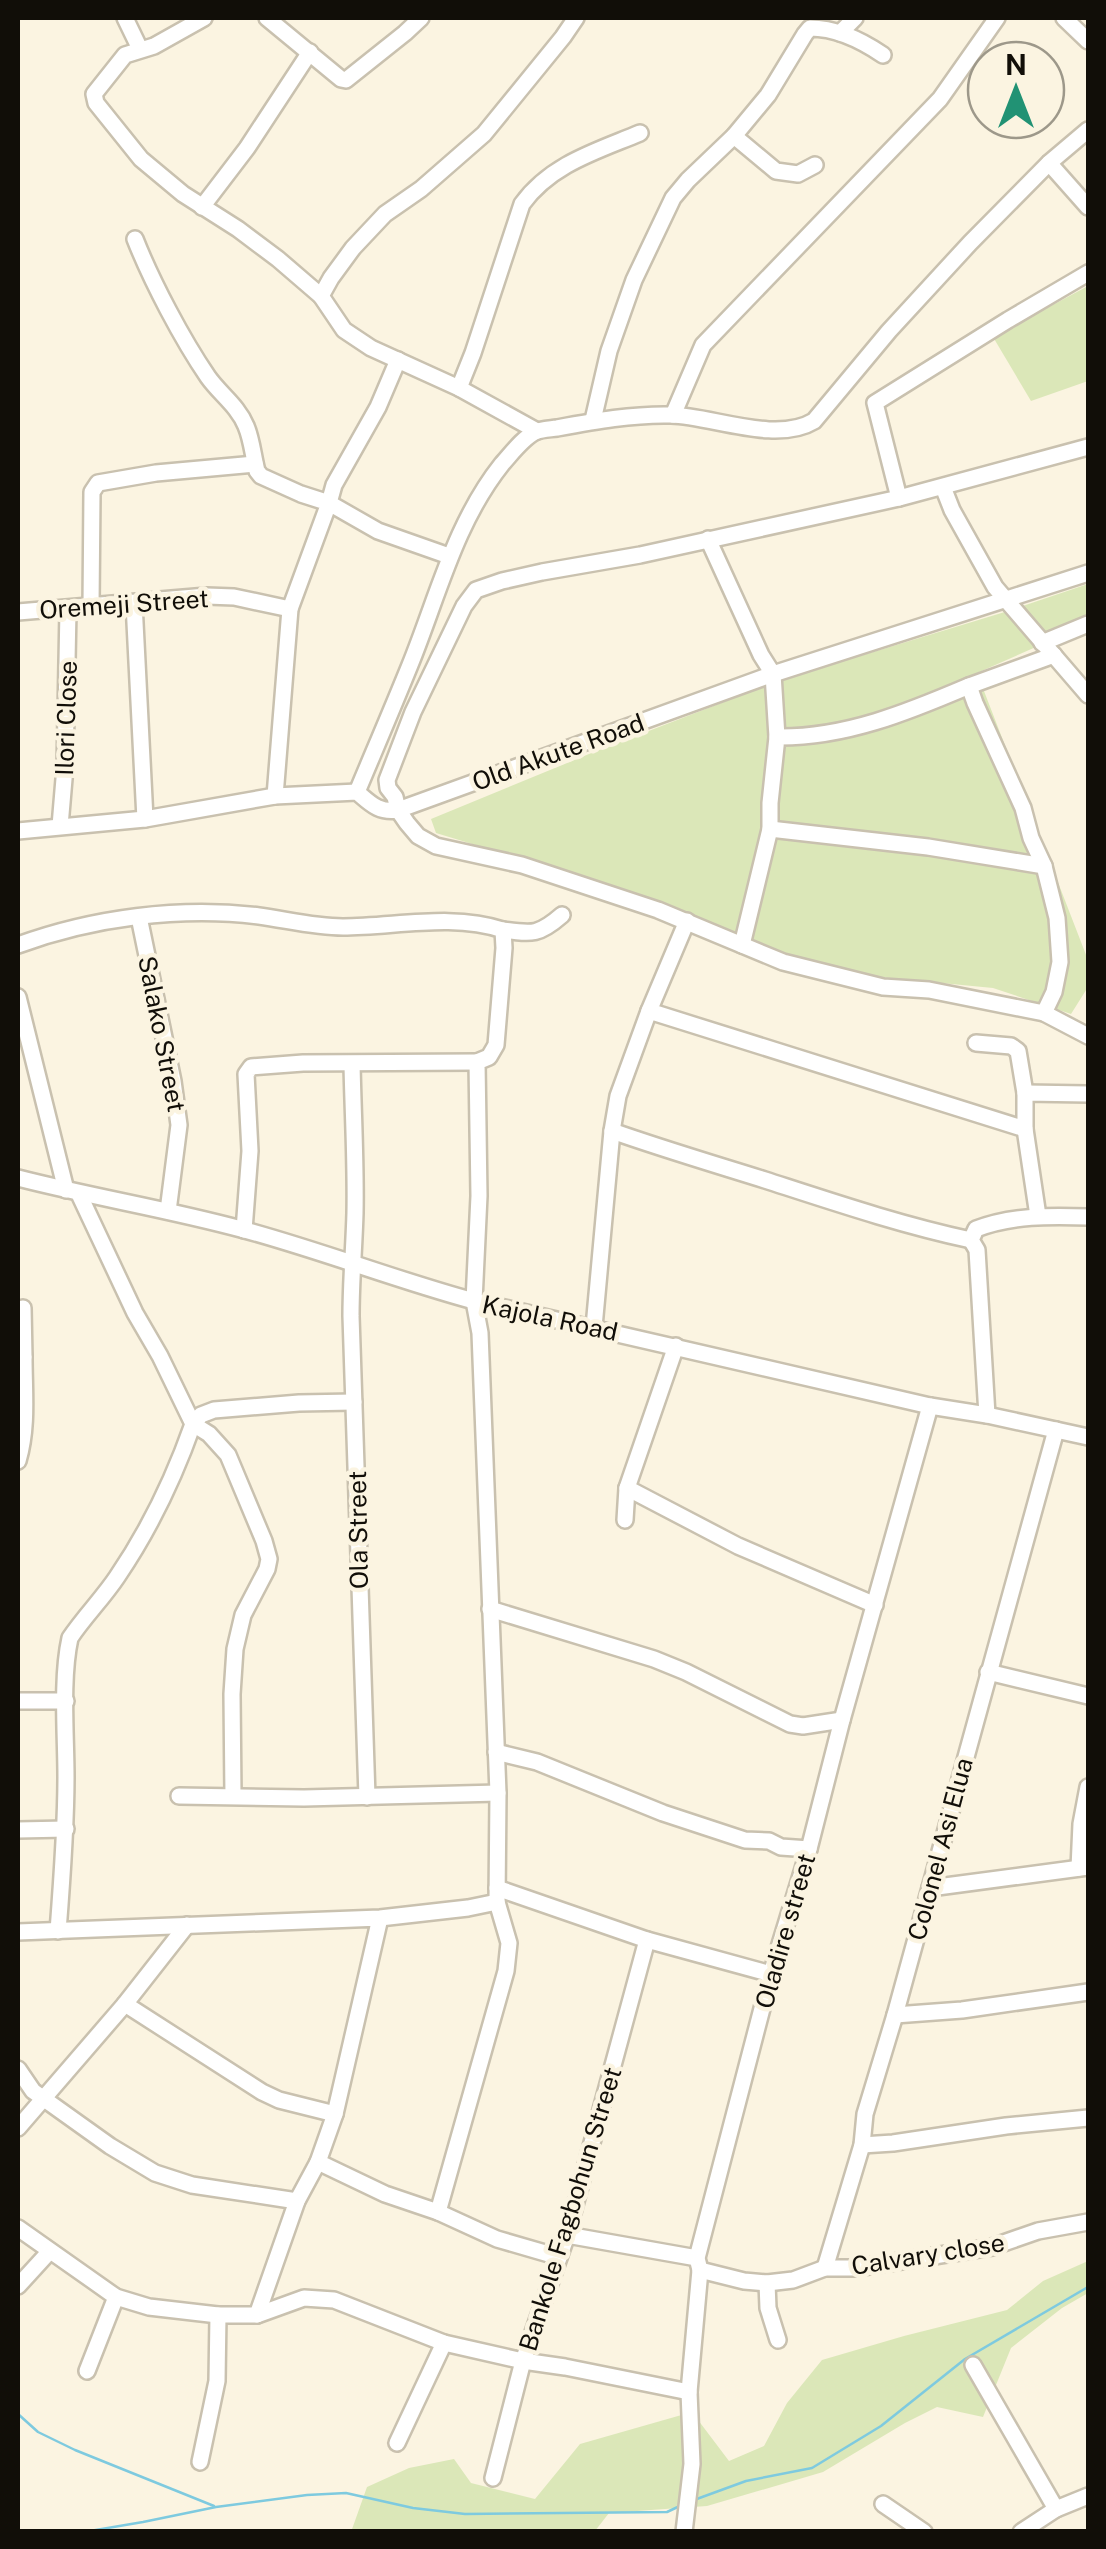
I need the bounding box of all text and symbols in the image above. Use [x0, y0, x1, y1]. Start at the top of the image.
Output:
north arrow [966, 40, 1066, 140]
text: N [1005, 48, 1027, 81]
street label: Oremeji Street [38, 583, 210, 625]
street label: Ilori Close [49, 660, 83, 776]
street label: Old Akute Road [468, 707, 648, 797]
street label: Salako Street [132, 953, 192, 1115]
street label: Kajola Road [479, 1289, 621, 1347]
street label: Ola Street [342, 1470, 374, 1590]
street label: Colonel Asi Elua [901, 1755, 979, 1943]
street label: Oladire street [749, 1850, 821, 2012]
street label: Bankole Fagbohun Street [512, 2063, 628, 2355]
street label: Calvary close [849, 2227, 1007, 2281]

